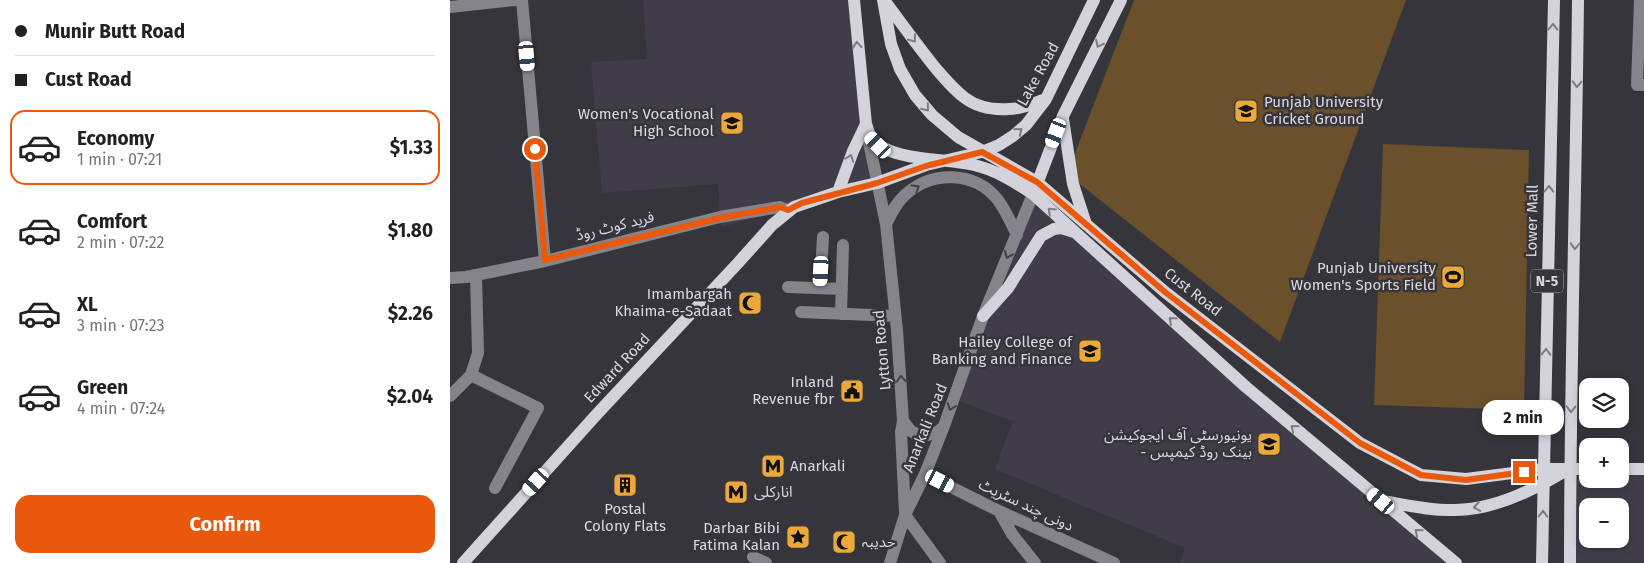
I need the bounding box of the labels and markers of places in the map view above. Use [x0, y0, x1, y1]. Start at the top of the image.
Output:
place label: Punjab University Cricket Ground [1264, 93, 1384, 128]
school or university icon: Punjab University Cricket Ground [1233, 98, 1259, 124]
place label: Women's Vocational High School [578, 105, 715, 140]
school or university icon: Women's Vocational High School [719, 110, 745, 136]
place label: Punjab University Women's Sports Field [1291, 259, 1437, 294]
sports icon: Punjab University Women's Sports Field [1440, 264, 1466, 290]
place label: Imambargah Khaima-e-Sadaat [614, 285, 733, 320]
mosque icon: Imambargah Khaima-e-Sadaat [737, 290, 763, 316]
place label: Hailey College of Banking and Finance [932, 333, 1073, 368]
school or university icon: Hailey College of Banking and Finance [1077, 338, 1103, 364]
place label: Inland Revenue fbr [752, 373, 834, 408]
public building icon: Inland Revenue fbr [839, 378, 865, 404]
place label: یونیورسٹی آف ایجوکیشن - بینک روڈ کیمپس [1104, 426, 1252, 462]
school or university icon: یونیورسٹی آف ایجوکیشن - بینک روڈ کیمپس [1256, 431, 1282, 457]
metro station icon: Anarkali [760, 453, 786, 479]
place label: Anarkali [790, 457, 845, 475]
building icon: Postal Colony Flats [612, 472, 638, 498]
metro station icon: انارکلی [723, 479, 749, 505]
place label: انارکلی [754, 483, 793, 501]
place label: Postal Colony Flats [584, 500, 666, 535]
place label: Darbar Bibi Fatima Kalan [693, 519, 780, 554]
place icon: Darbar Bibi Fatima Kalan [785, 524, 811, 550]
mosque icon: حدیبہ [831, 529, 857, 555]
place label: حدیبہ [862, 533, 896, 551]

